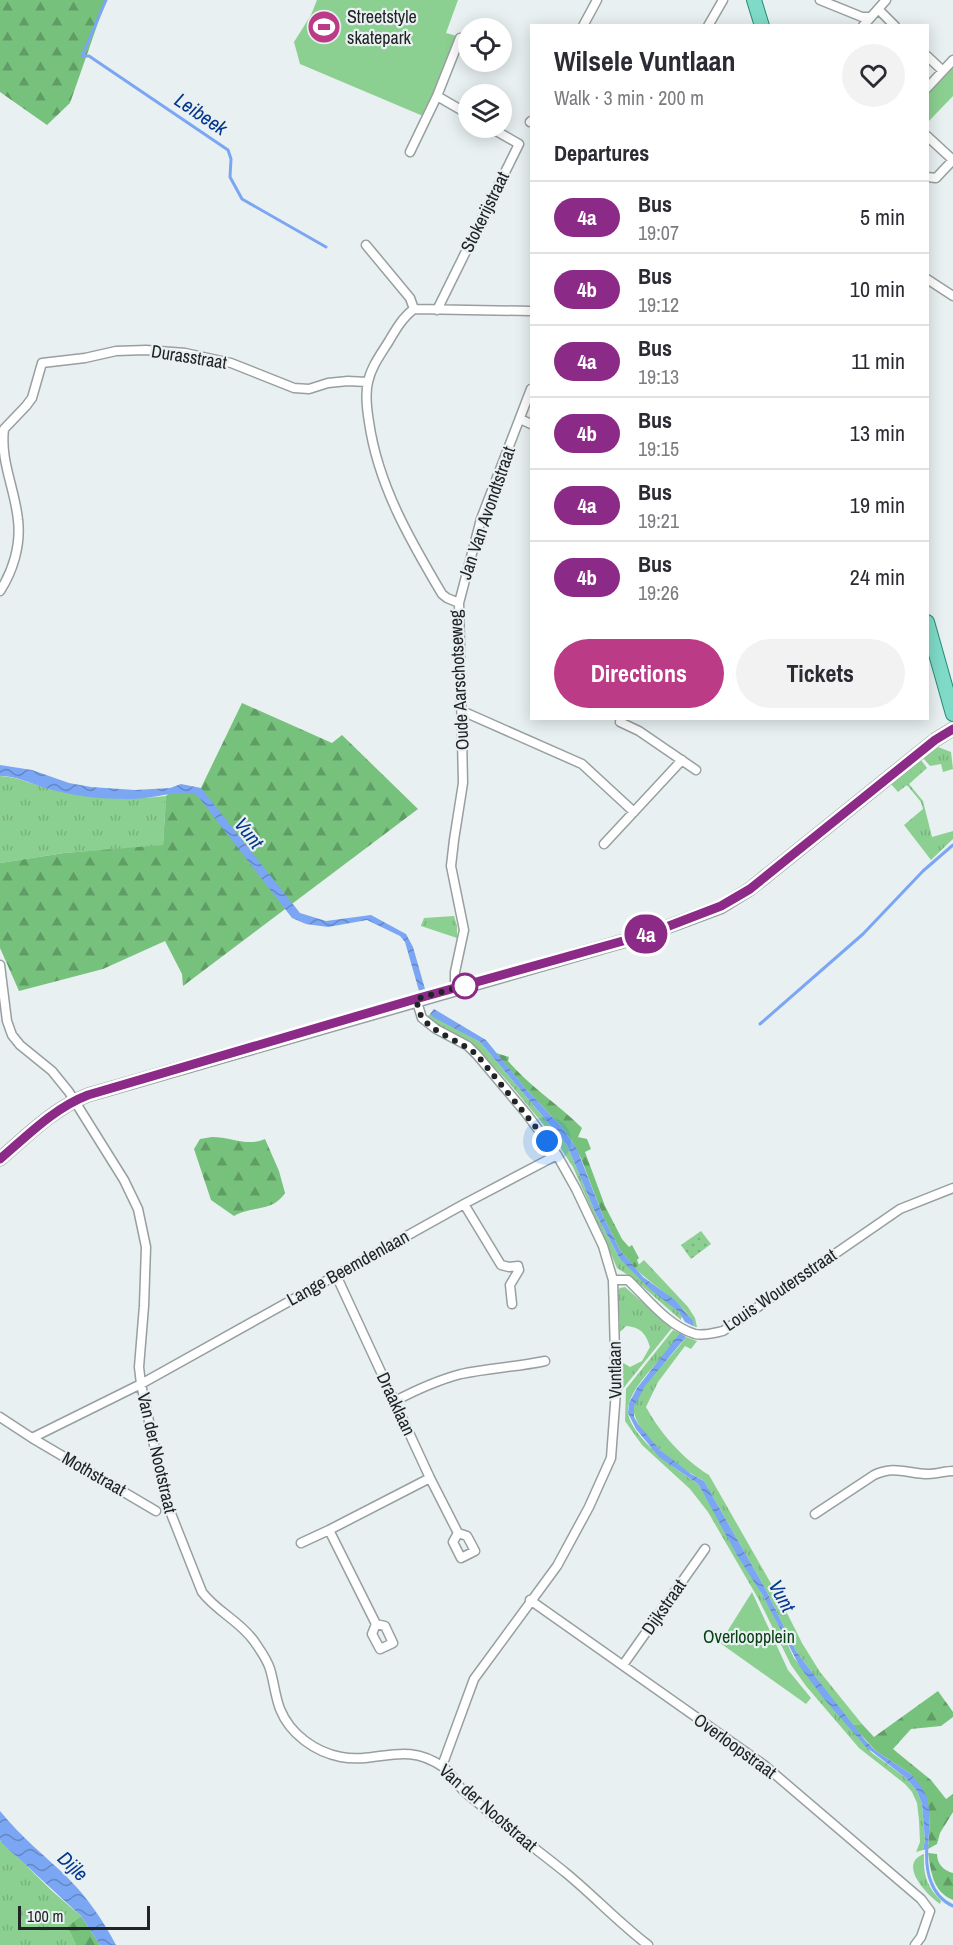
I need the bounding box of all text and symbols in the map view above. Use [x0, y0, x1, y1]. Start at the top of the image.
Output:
place label: Streetstyle skatepark [347, 4, 417, 50]
sports icon: Streetstyle skatepark [306, 9, 342, 45]
map controls [458, 18, 512, 138]
button: locate [458, 18, 512, 72]
text: Wilsele Vuntlaan [554, 42, 735, 80]
button: heart [842, 44, 905, 107]
button: layers [458, 84, 512, 138]
text: Walk · 3 min · 200 m [554, 84, 704, 111]
water label: Leibeek [170, 86, 234, 142]
text: Departures [554, 138, 649, 168]
street label: Stokerijstraat [454, 167, 515, 256]
text: Bus [638, 189, 672, 219]
text: 5 min [860, 202, 905, 232]
text: 4a [577, 203, 597, 232]
text: 19:07 [638, 219, 679, 246]
text: Bus [638, 261, 672, 291]
text: 10 min [850, 274, 905, 304]
text: 4b [577, 275, 597, 304]
text: 19:12 [638, 291, 679, 318]
text: Bus [638, 333, 672, 363]
street label: Durasstraat [149, 338, 229, 375]
text: 11 min [851, 346, 905, 376]
text: 4a [577, 347, 597, 376]
text: 19:13 [638, 363, 679, 390]
text: Bus [638, 405, 672, 435]
text: 13 min [850, 418, 905, 448]
text: 4b [577, 419, 597, 448]
text: 19:15 [638, 435, 679, 462]
street label: Jan Van Avondtstraat [452, 443, 521, 583]
text: Bus [638, 477, 672, 507]
text: 19 min [850, 490, 905, 520]
text: 4a [577, 491, 597, 520]
text: 19:21 [638, 507, 679, 534]
text: Bus [638, 549, 672, 579]
text: 24 min [850, 562, 905, 592]
text: 4b [577, 563, 597, 592]
text: 19:26 [638, 579, 679, 606]
street label: Oude Aarschotseweg [442, 609, 475, 751]
button: Directions [554, 639, 724, 708]
button: Tickets [736, 639, 905, 708]
water label: Vunt [229, 811, 270, 854]
line badge: 4a [619, 914, 673, 954]
text: 4a [636, 920, 656, 949]
unlabelled marker [452, 973, 478, 999]
your location [532, 1126, 562, 1156]
street label: Lange Beemdenlaan [282, 1224, 413, 1312]
street label: Louis Woutersstraat [718, 1242, 841, 1337]
street label: Vuntlaan [601, 1341, 628, 1399]
street label: Draaklaan [371, 1368, 422, 1440]
street label: Van der Nootstraat [131, 1390, 183, 1516]
street label: Mothstraat [58, 1445, 131, 1502]
street label: Dijkstraat [635, 1574, 692, 1639]
water label: Vunt [763, 1575, 802, 1617]
park label: Overloopplein [703, 1624, 795, 1649]
street label: Overloopstraat [689, 1707, 782, 1784]
street label: Van der Nootstraat [434, 1758, 543, 1857]
water label: Dijle [52, 1845, 95, 1887]
scale bar [18, 1903, 150, 1930]
text: 100 m [27, 1905, 63, 1927]

